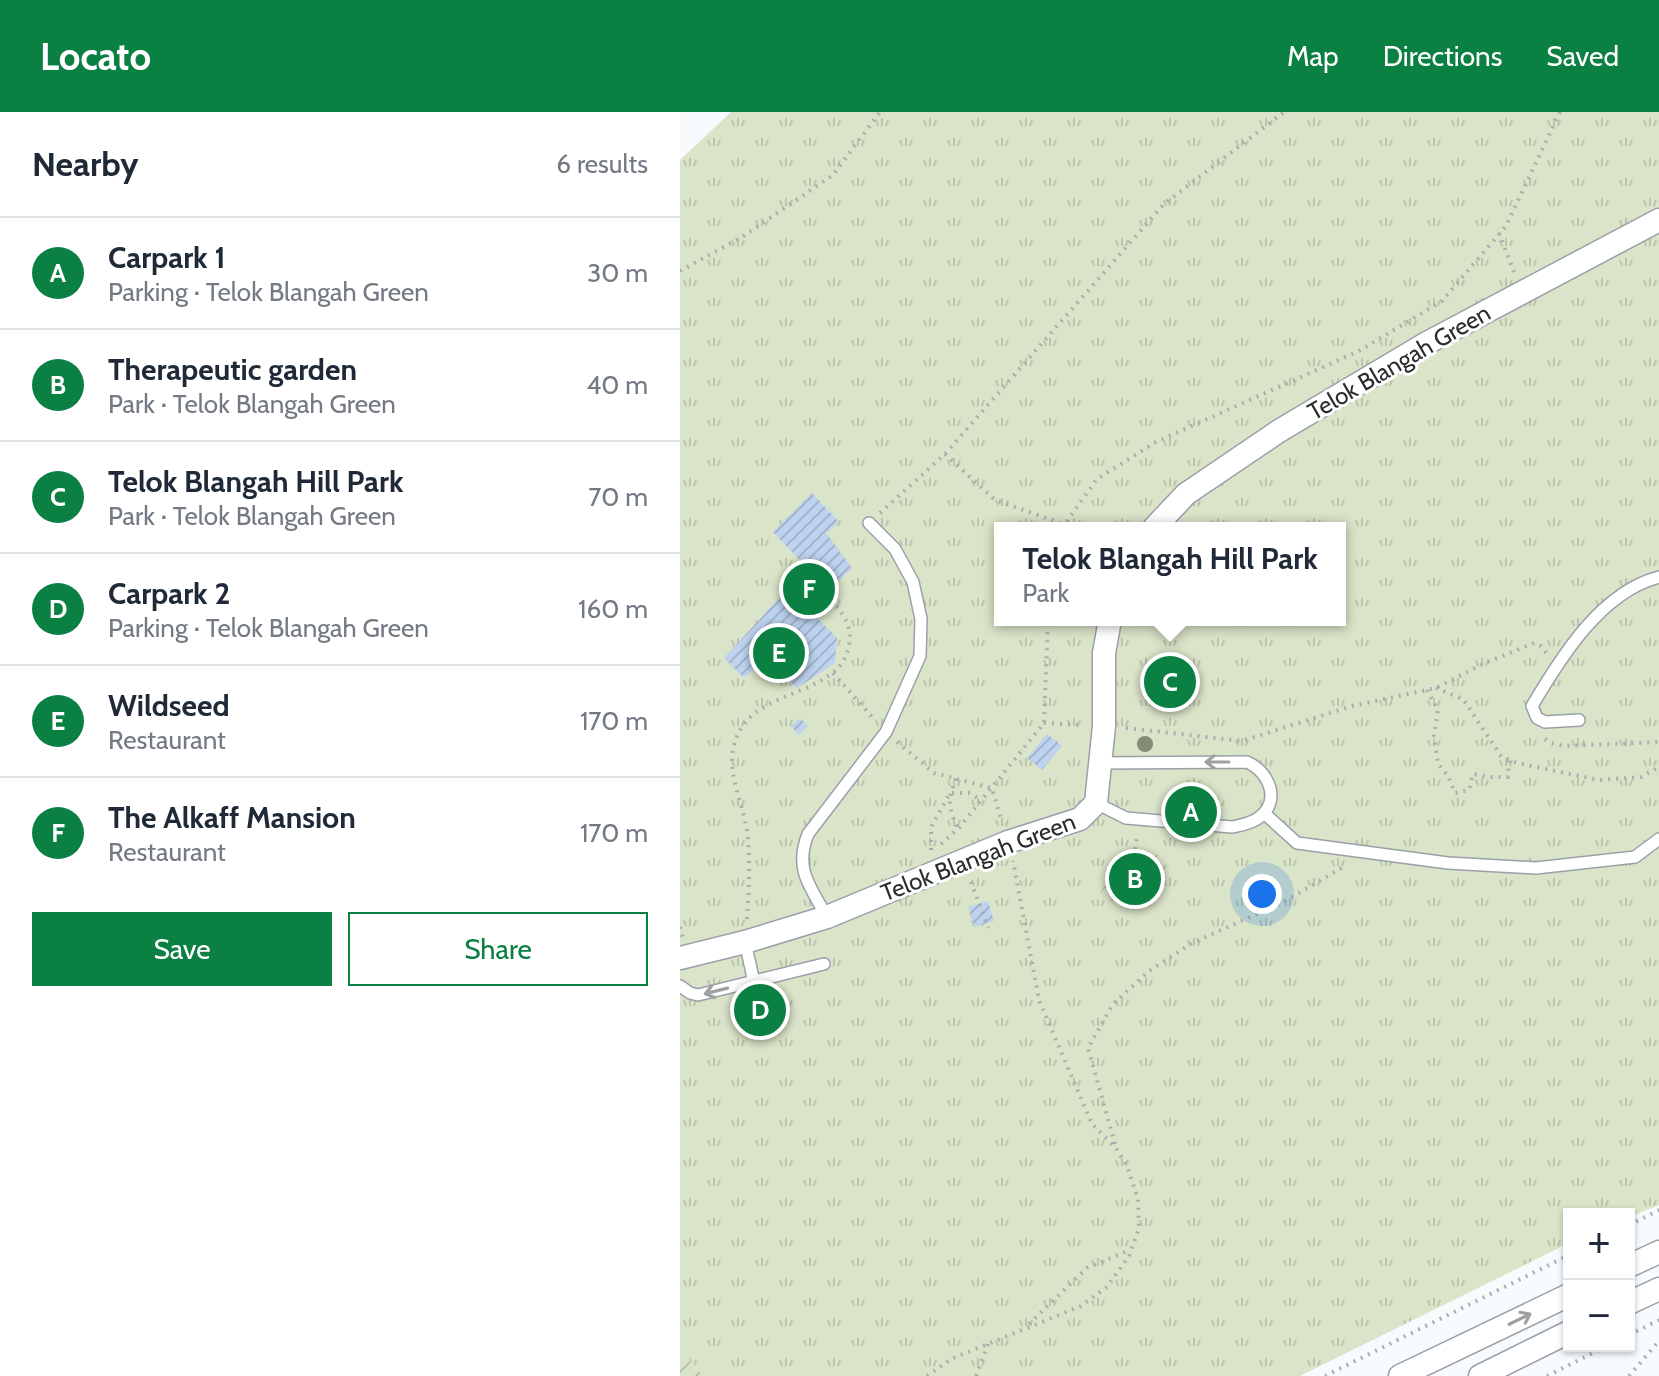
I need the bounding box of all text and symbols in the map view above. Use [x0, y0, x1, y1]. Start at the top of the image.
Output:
text: Locato [40, 33, 151, 80]
text: Map [1287, 39, 1339, 73]
text: Directions [1383, 39, 1502, 73]
text: Saved [1546, 39, 1619, 73]
text: Nearby [32, 143, 139, 185]
text: 6 results [556, 148, 648, 180]
text: Carpark 1 [108, 239, 225, 276]
text: A [50, 257, 66, 289]
text: 30 m [587, 257, 648, 289]
text: Parking · Telok Blangah Green [108, 276, 429, 308]
street label: Telok Blangah Green [1303, 298, 1495, 426]
text: Therapeutic garden [108, 351, 357, 388]
text: B [50, 369, 66, 401]
text: 40 m [586, 369, 648, 401]
text: Park · Telok Blangah Green [108, 388, 396, 420]
text: Telok Blangah Hill Park [108, 463, 404, 500]
text: C [50, 481, 66, 513]
text: 70 m [588, 481, 648, 513]
text: Park · Telok Blangah Green [108, 500, 396, 532]
popup [994, 522, 1346, 626]
text: Telok Blangah Hill Park [1022, 540, 1318, 577]
pin: F [783, 559, 835, 619]
text: Carpark 2 [108, 575, 230, 612]
text: Park [1022, 577, 1069, 609]
text: D [49, 593, 67, 625]
text: 160 m [578, 593, 648, 625]
text: Parking · Telok Blangah Green [108, 612, 429, 644]
pin: E [753, 623, 805, 683]
pin: C [1144, 652, 1196, 712]
text: Wildseed [108, 687, 230, 724]
text: E [51, 705, 65, 737]
text: 170 m [580, 705, 648, 737]
text: Restaurant [108, 724, 226, 756]
one-way arrow [1204, 754, 1231, 770]
pin: A [1165, 782, 1217, 842]
text: The Alkaff Mansion [108, 799, 356, 836]
street label: Telok Blangah Green [877, 807, 1079, 907]
text: F [51, 817, 65, 849]
text: 170 m [580, 817, 648, 849]
text: Restaurant [108, 836, 226, 868]
pin: B [1109, 849, 1161, 909]
your location [1242, 874, 1282, 914]
button: Save [32, 912, 332, 986]
button: Share [348, 912, 648, 986]
pin: D [734, 980, 786, 1040]
one-way arrow [703, 985, 729, 1000]
map controls [1563, 1208, 1635, 1352]
button: + [1563, 1208, 1635, 1280]
button: − [1563, 1280, 1635, 1352]
one-way arrow [1508, 1311, 1532, 1326]

